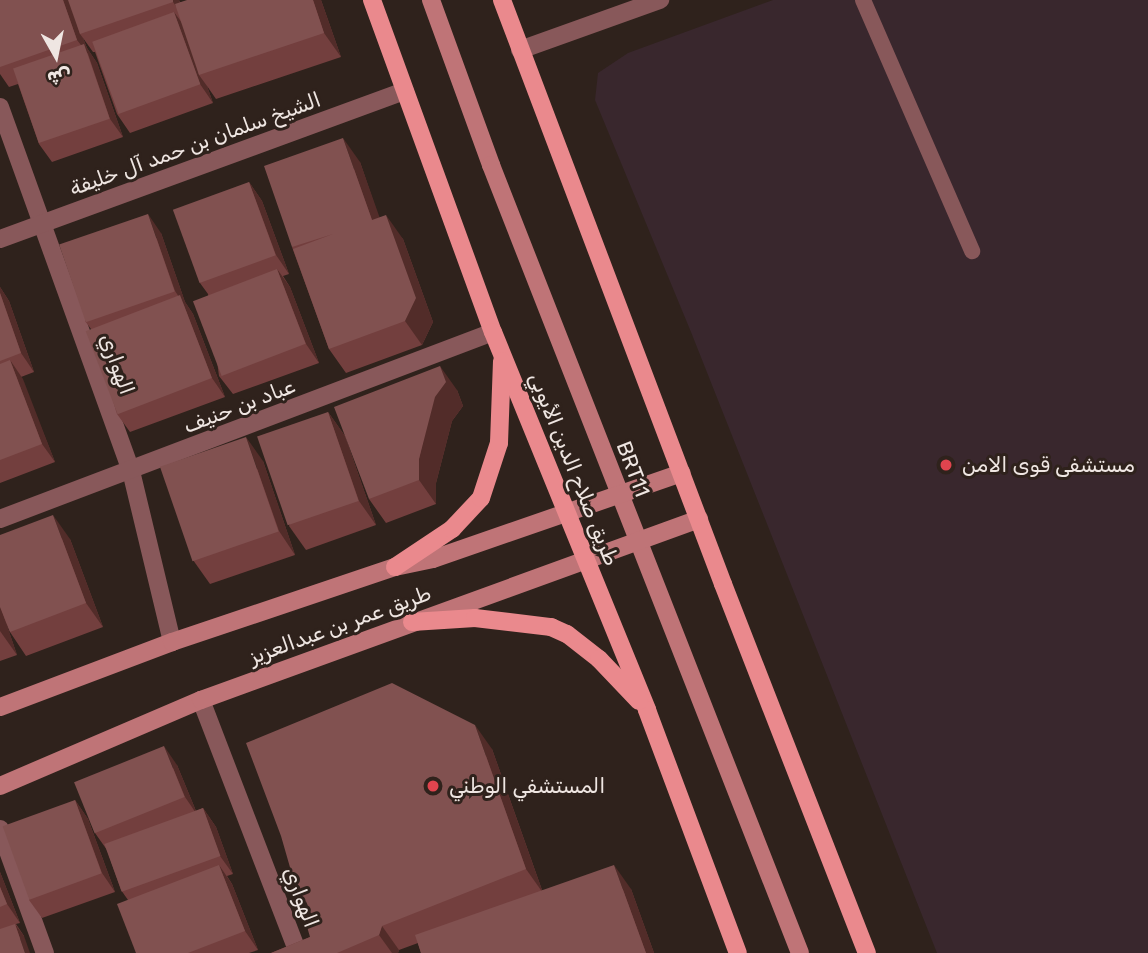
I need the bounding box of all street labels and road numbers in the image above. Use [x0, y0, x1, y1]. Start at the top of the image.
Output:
street label: الشيخ سلمان بن حمد آل خليفة [66, 87, 324, 201]
street label: الهواري [94, 330, 140, 398]
street label: طريق صلاح الدين الأيوبي [524, 369, 624, 569]
street label: عباد بن حنيف [180, 373, 298, 439]
street label: BRT11 [611, 438, 655, 500]
street label: طريق عمر بن عبدالعزيز [246, 580, 434, 670]
street label: الهواري [278, 863, 324, 931]

